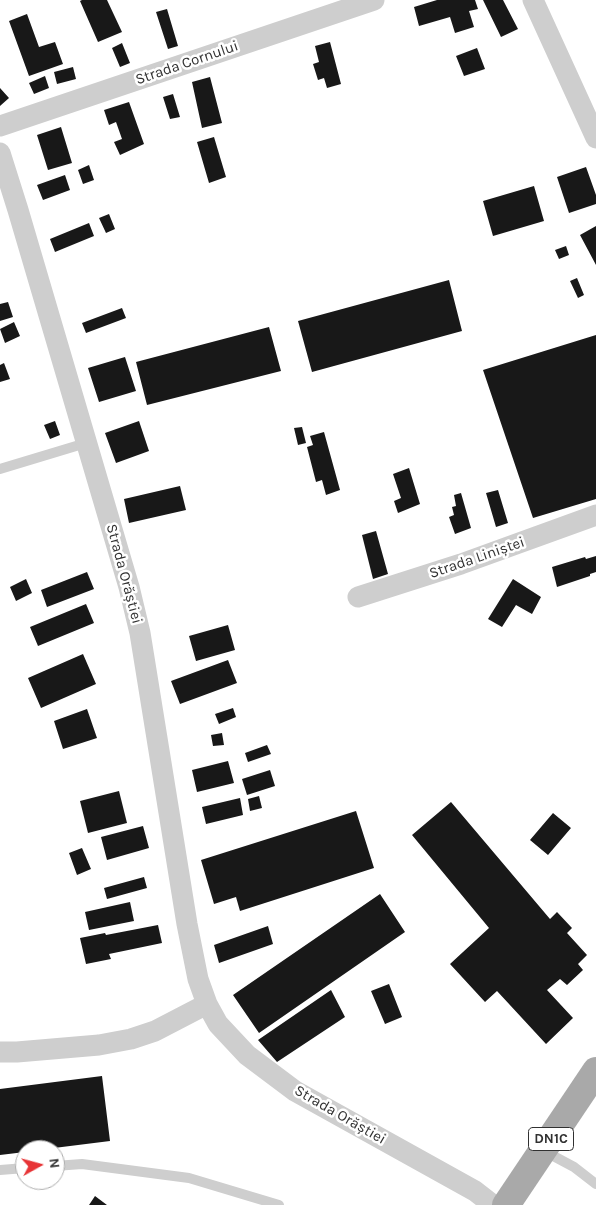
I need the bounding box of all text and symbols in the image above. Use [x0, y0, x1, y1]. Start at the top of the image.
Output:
street label: Strada Cornului [133, 37, 241, 89]
street label: Strada Orăștiei [102, 522, 146, 626]
street label: Strada Liniștei [427, 533, 527, 583]
street label: Strada Orăștiei [291, 1082, 389, 1148]
road number: DN1C [528, 1128, 574, 1150]
north arrow [15, 1140, 65, 1190]
text: N [45, 1157, 63, 1169]

